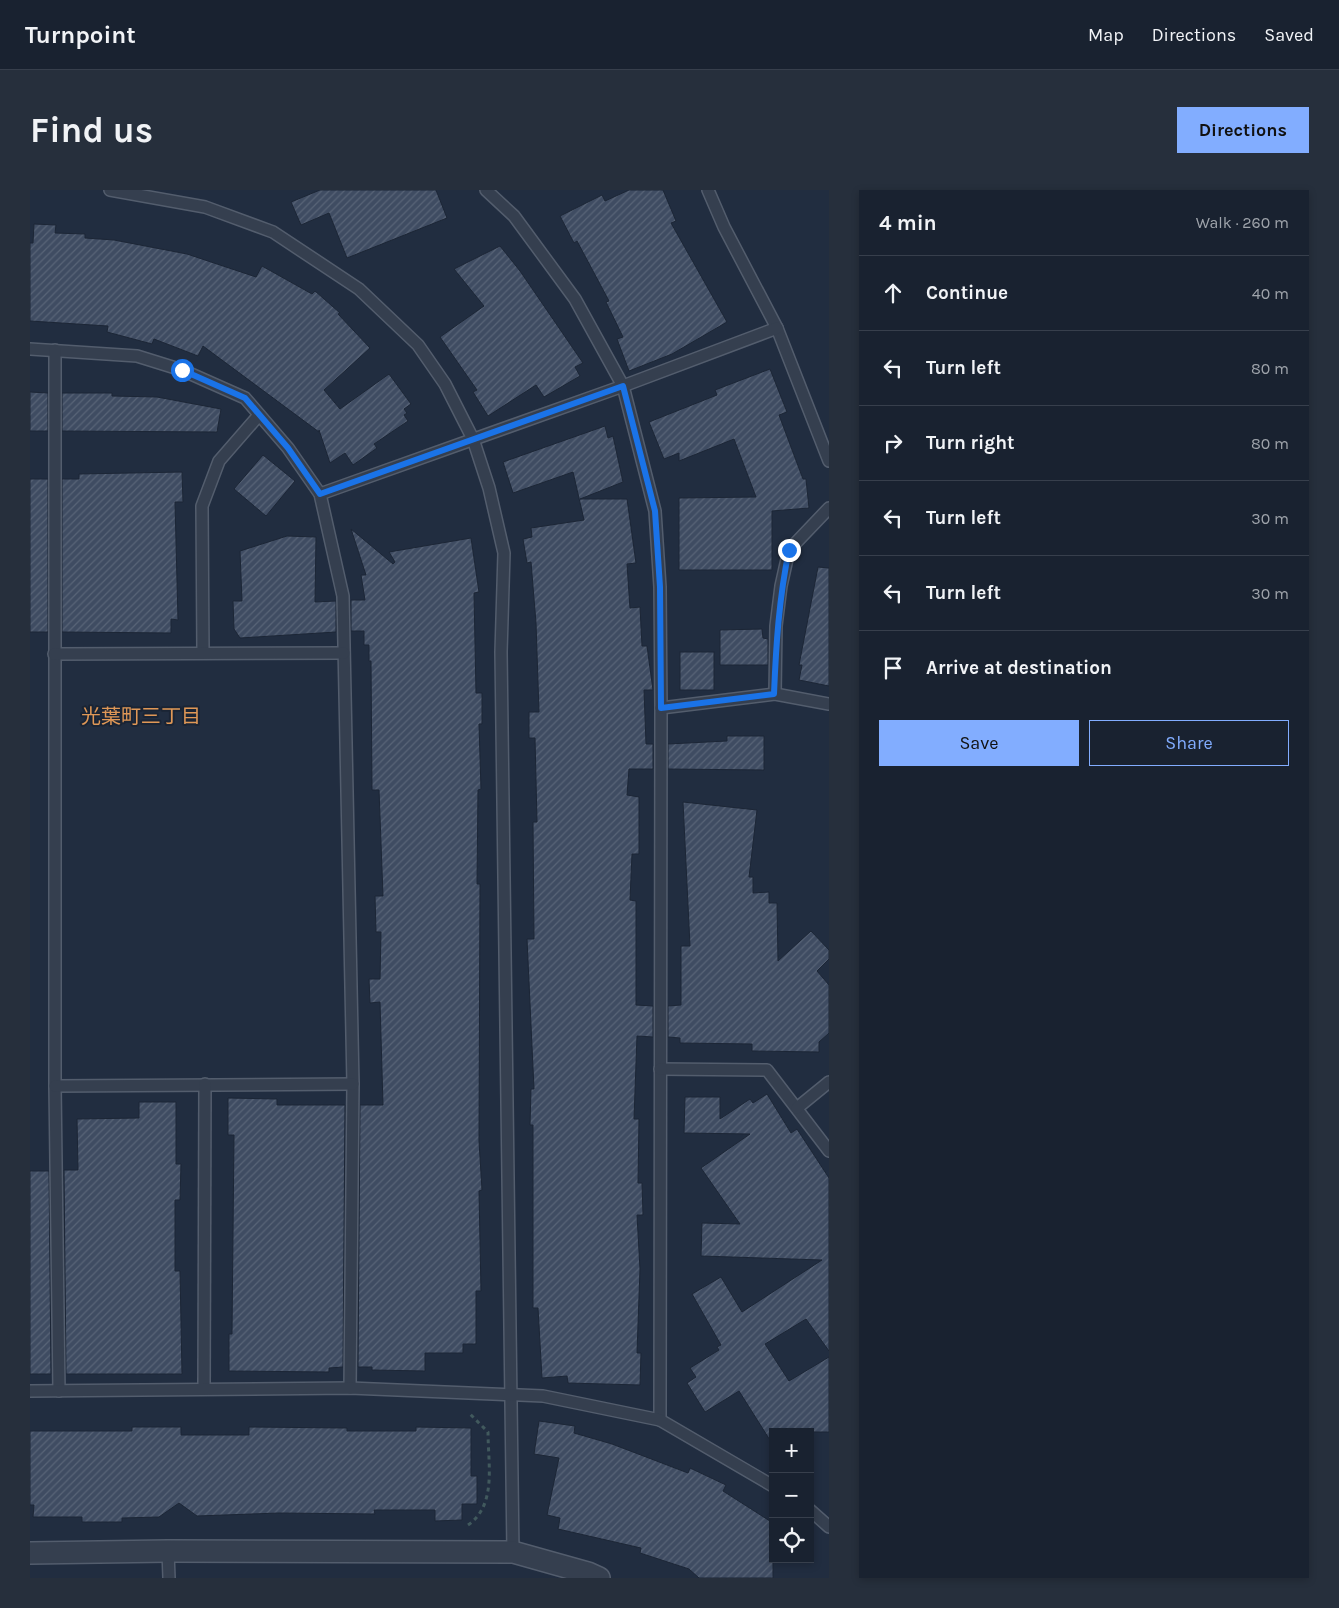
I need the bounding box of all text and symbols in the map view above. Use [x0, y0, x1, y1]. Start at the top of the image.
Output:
text: Turnpoint [25, 21, 136, 49]
text: Map [1088, 24, 1124, 46]
text: Directions [1152, 24, 1236, 46]
text: Saved [1264, 24, 1314, 46]
button: Directions [1177, 107, 1309, 153]
text: Find us [30, 110, 153, 151]
text: 4 min [879, 211, 937, 235]
text: Walk · 260 m [1196, 213, 1289, 232]
icon: ahead [879, 279, 907, 307]
text: Continue [926, 282, 1008, 304]
text: 40 m [1252, 284, 1289, 303]
icon: left [879, 354, 907, 382]
text: Turn left [926, 357, 1001, 379]
route start [171, 359, 194, 382]
text: 80 m [1251, 359, 1289, 378]
icon: right [879, 429, 907, 457]
text: Turn right [926, 432, 1015, 454]
text: 80 m [1251, 434, 1289, 453]
icon: left [879, 504, 907, 532]
text: Turn left [926, 507, 1001, 529]
text: 30 m [1251, 509, 1289, 528]
route end [778, 539, 801, 562]
icon: left [879, 579, 907, 607]
text: Turn left [926, 582, 1001, 604]
text: 30 m [1251, 584, 1289, 603]
icon: arrive [879, 654, 907, 682]
text: Arrive at destination [926, 657, 1112, 679]
district label: 光葉町三丁目 [81, 705, 201, 728]
button: Save [879, 720, 1079, 766]
button: Share [1089, 720, 1289, 766]
map controls [769, 1428, 814, 1563]
button: + [769, 1428, 814, 1473]
button: − [769, 1473, 814, 1518]
button: locate [769, 1518, 814, 1563]

